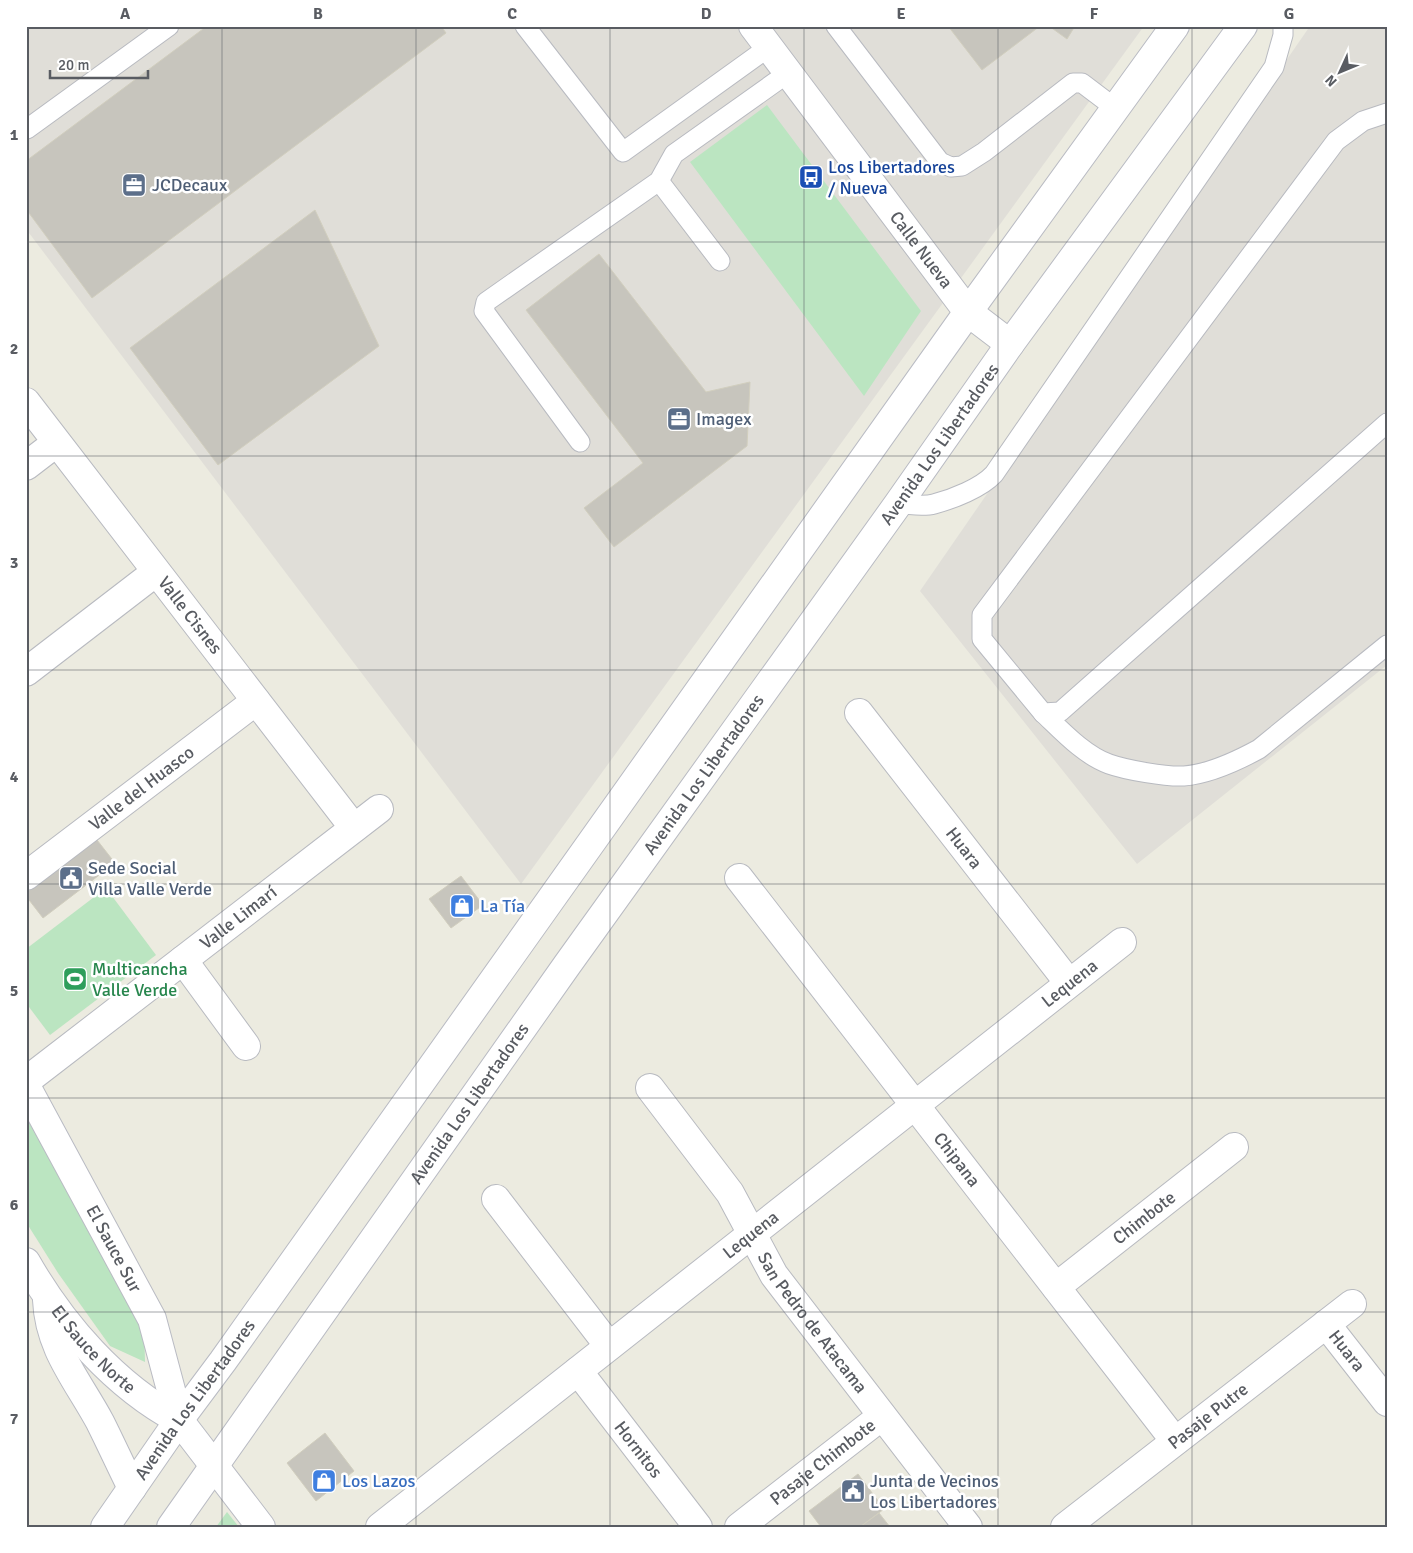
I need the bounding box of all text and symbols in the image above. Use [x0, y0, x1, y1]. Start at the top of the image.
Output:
text: A [120, 4, 131, 24]
text: B [313, 4, 323, 24]
text: C [507, 4, 517, 24]
text: D [701, 4, 712, 24]
text: E [896, 4, 906, 24]
text: F [1090, 4, 1099, 24]
text: G [1284, 4, 1294, 24]
scale bar [50, 48, 148, 80]
north arrow [1316, 48, 1366, 98]
text: 20 m [58, 56, 89, 74]
text: N [1322, 71, 1341, 90]
text: 1 [10, 125, 19, 145]
place label: Los Libertadores / Nueva [828, 156, 955, 199]
bus stop icon: Los Libertadores / Nueva [798, 164, 824, 190]
office icon: JCDecaux [121, 172, 147, 198]
place label: JCDecaux [152, 174, 228, 196]
street label: Calle Nueva [885, 207, 957, 293]
text: 2 [10, 339, 18, 359]
street label: Avenida Los Libertadores [876, 359, 1004, 529]
office icon: Imagex [666, 406, 692, 432]
place label: Imagex [696, 408, 752, 430]
text: 3 [10, 553, 18, 573]
street label: Valle Cisnes [153, 572, 227, 659]
street label: Avenida Los Libertadores [639, 690, 769, 859]
street label: Valle del Huasco [84, 741, 198, 835]
text: 4 [10, 767, 19, 787]
street label: Huara [941, 823, 987, 873]
place label: Sede Social Villa Valle Verde [88, 857, 212, 900]
public building icon: Sede Social Villa Valle Verde [58, 865, 84, 891]
street label: Valle Limarí [195, 881, 281, 954]
shop icon: La Tía [449, 893, 475, 919]
place label: La Tía [480, 895, 525, 917]
street label: Lequena [1037, 955, 1102, 1012]
place label: Multicancha Valle Verde [92, 958, 188, 1001]
sports icon: Multicancha Valle Verde [62, 966, 88, 992]
text: 5 [10, 981, 18, 1001]
street label: Avenida Los Libertadores [405, 1019, 534, 1188]
street label: Chipana [929, 1128, 985, 1191]
street label: Chimbote [1108, 1186, 1180, 1249]
text: 6 [10, 1195, 19, 1215]
street label: El Sauce Sur [81, 1201, 147, 1297]
street label: Lequena [718, 1206, 783, 1264]
street label: San Pedro de Atacama [753, 1248, 872, 1398]
street label: El Sauce Norte [47, 1301, 140, 1398]
street label: Avenida Los Libertadores [130, 1315, 260, 1484]
street label: Huara [1324, 1326, 1370, 1376]
street label: Pasaje Putre [1163, 1378, 1252, 1454]
text: 7 [10, 1409, 19, 1429]
street label: Pasaje Chimbote [766, 1414, 880, 1510]
street label: Hornitos [609, 1417, 667, 1482]
shop icon: Los Lazos [311, 1468, 337, 1494]
place label: Los Lazos [342, 1470, 416, 1492]
place label: Junta de Vecinos Los Libertadores [870, 1470, 999, 1513]
public building icon: Junta de Vecinos Los Libertadores [840, 1478, 866, 1504]

